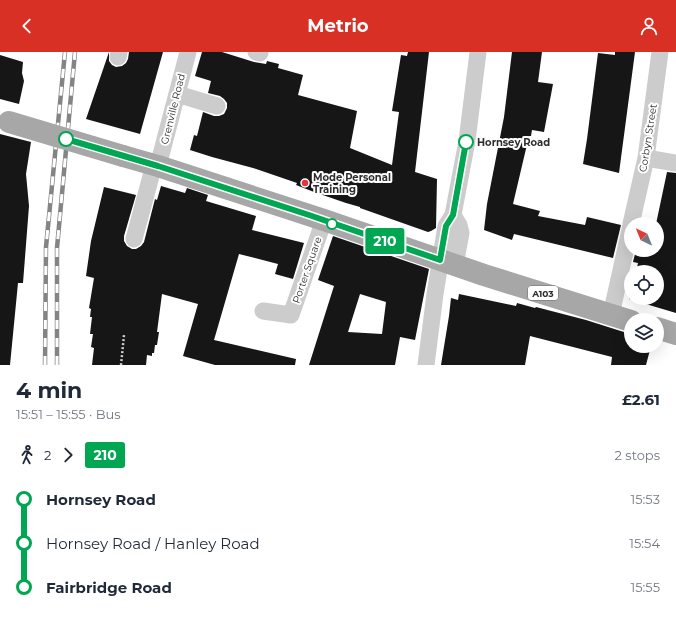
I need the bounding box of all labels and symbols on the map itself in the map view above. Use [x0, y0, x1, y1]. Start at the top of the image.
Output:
street label: Grenville Road [158, 72, 188, 146]
street label: Corbyn Street [636, 103, 660, 173]
unlabelled marker [58, 131, 74, 147]
marker: Hornsey Road [458, 134, 474, 150]
place label: Hornsey Road [477, 136, 550, 149]
place label: Mode Personal Training [313, 171, 391, 196]
marker: Mode Personal Training [300, 178, 310, 188]
north arrow [624, 217, 664, 257]
unlabelled marker [326, 218, 338, 230]
line badge: 210 [362, 228, 408, 254]
street label: Porter Square [290, 235, 324, 305]
road number: A103 [528, 286, 558, 300]

